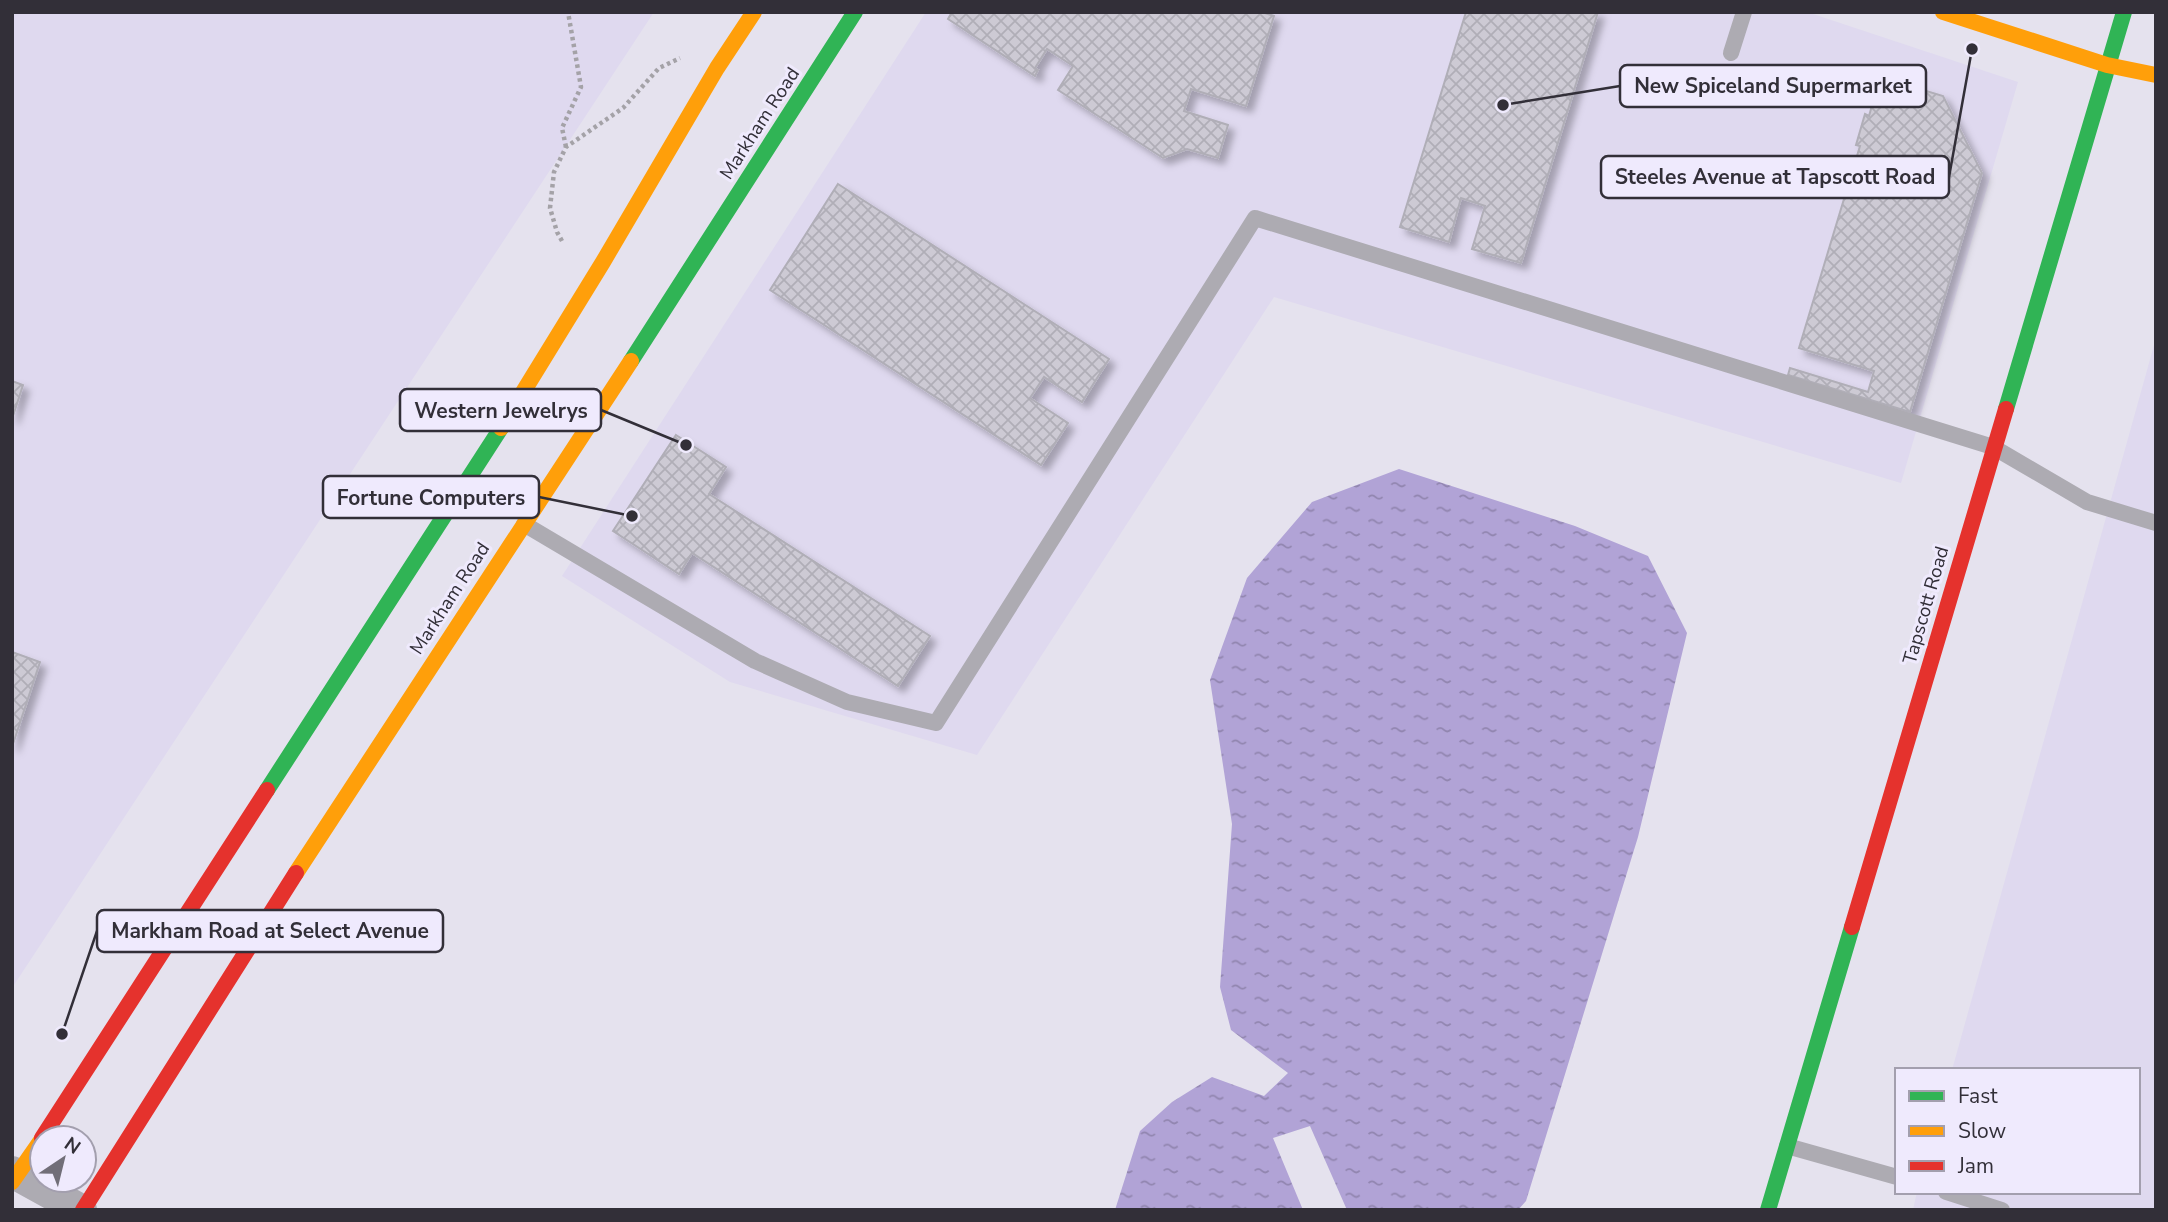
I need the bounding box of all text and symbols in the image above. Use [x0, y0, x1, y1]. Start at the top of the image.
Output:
street label: Markham Road [714, 62, 806, 185]
callout: New Spiceland Supermarket [1620, 65, 1926, 107]
text: New Spiceland Supermarket [1634, 72, 1913, 100]
callout: Steeles Avenue at Tapscott Road [1601, 156, 1949, 198]
text: Steeles Avenue at Tapscott Road [1615, 163, 1935, 191]
callout: Western Jewelrys [400, 389, 601, 431]
text: Western Jewelrys [414, 397, 588, 425]
callout: Fortune Computers [323, 476, 539, 518]
text: Fortune Computers [337, 484, 525, 512]
street label: Markham Road [404, 537, 496, 660]
street label: Tapscott Road [1897, 543, 1955, 667]
callout: Markham Road at Select Avenue [97, 910, 443, 952]
text: Markham Road at Select Avenue [111, 917, 429, 945]
legend [1895, 1068, 2140, 1194]
text: Fast [1958, 1082, 1998, 1110]
text: Slow [1958, 1117, 2007, 1145]
north arrow [28, 1124, 98, 1194]
text: N [59, 1131, 85, 1161]
text: Jam [1957, 1152, 1994, 1180]

